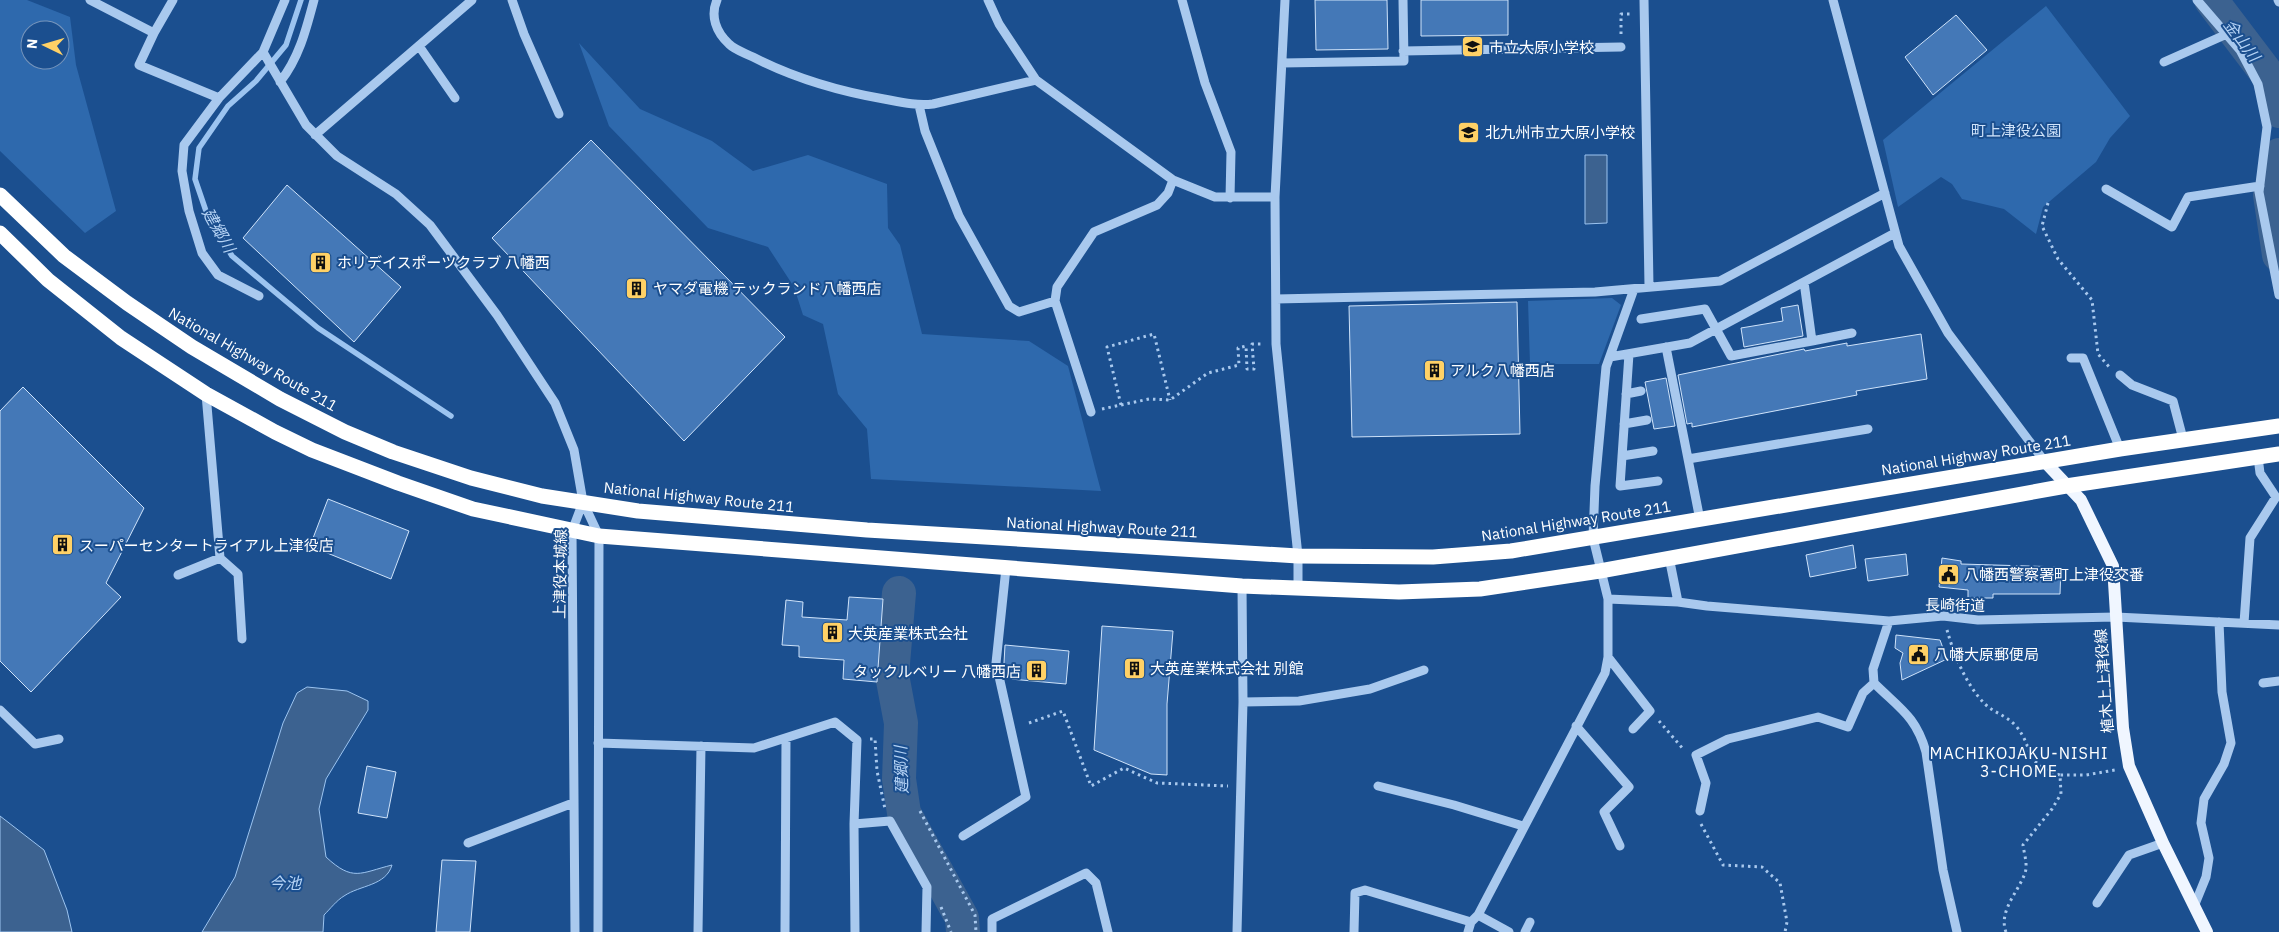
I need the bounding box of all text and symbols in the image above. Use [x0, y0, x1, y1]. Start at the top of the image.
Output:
water label: 金山川 [2220, 15, 2266, 67]
north arrow [20, 20, 70, 70]
school or university icon: 市立大原小学校 [1461, 35, 1485, 59]
text: N [23, 38, 41, 50]
place label: 市立大原小学校 [1489, 38, 1594, 57]
school or university icon: 北九州市立大原小学校 [1457, 120, 1481, 144]
park label: 町上津役公園 [1971, 121, 2061, 140]
place label: 北九州市立大原小学校 [1485, 123, 1635, 142]
water label: 建郷川 [198, 204, 241, 258]
building icon: ホリデイスポーツクラブ 八幡西 [309, 250, 333, 274]
place label: ホリデイスポーツクラブ 八幡西 [337, 253, 550, 272]
building icon: ヤマダ電機 テックランド八幡西店 [625, 276, 649, 300]
place label: ヤマダ電機 テックランド八幡西店 [653, 279, 882, 298]
street label: National Highway Route 211 [165, 303, 341, 415]
building icon: アルク八幡西店 [1422, 358, 1446, 382]
place label: アルク八幡西店 [1450, 361, 1555, 380]
street label: National Highway Route 211 [1880, 431, 2072, 479]
street label: National Highway Route 211 [603, 478, 795, 516]
street label: National Highway Route 211 [1480, 497, 1672, 545]
street label: National Highway Route 211 [1006, 513, 1198, 541]
street label: 上津役本城線 [550, 529, 570, 619]
building icon: スーパーセンタートライアル上津役店 [51, 533, 75, 557]
place label: スーパーセンタートライアル上津役店 [79, 536, 334, 555]
public building icon: 八幡西警察署町上津役交番 [1936, 562, 1960, 586]
place label: 八幡西警察署町上津役交番 [1964, 565, 2144, 584]
street label: 長崎街道 [1925, 595, 1985, 615]
building icon: 大英産業株式会社 [820, 621, 844, 645]
place label: 大英産業株式会社 [848, 624, 968, 643]
street label: 植木上上津役線 [2091, 628, 2117, 734]
public building icon: 八幡大原郵便局 [1906, 642, 1930, 666]
place label: 八幡大原郵便局 [1934, 645, 2039, 664]
building icon: 大英産業株式会社 別館 [1122, 656, 1146, 680]
building icon: タックルベリー 八幡西店 [1025, 659, 1049, 683]
place label: 大英産業株式会社 別館 [1150, 659, 1304, 678]
place label: タックルベリー 八幡西店 [853, 662, 1021, 681]
district label: MACHIKOJAKU-NISHI 3-CHOME [1930, 743, 2108, 781]
water label: 建郷川 [890, 744, 912, 794]
water label: 今池 [269, 873, 303, 893]

